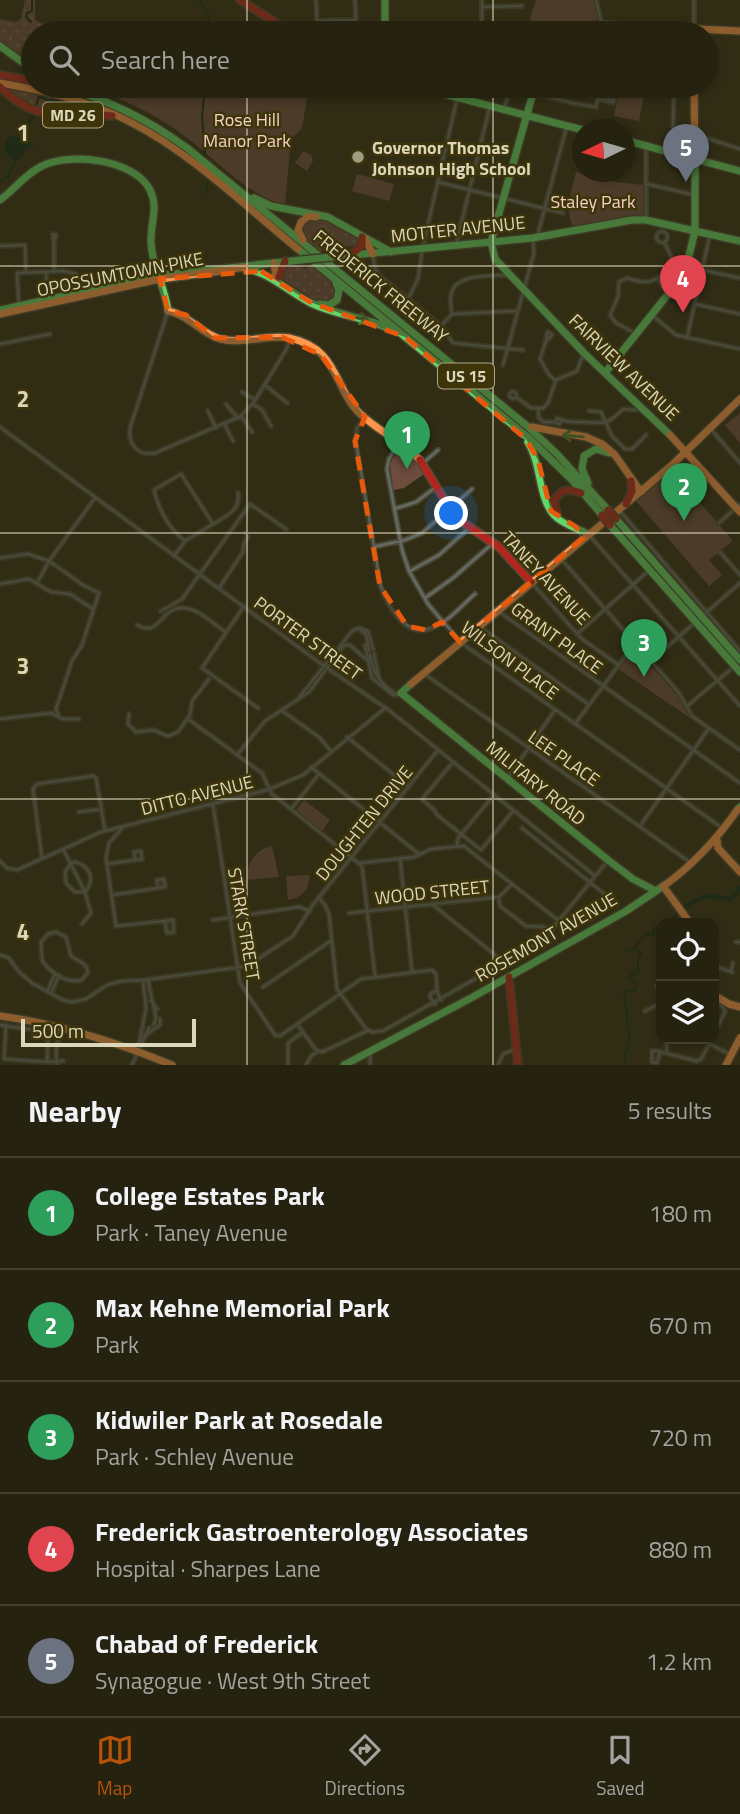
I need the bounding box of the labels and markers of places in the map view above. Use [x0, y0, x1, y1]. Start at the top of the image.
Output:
pin: 5 [663, 124, 709, 182]
place label: Governor Thomas Johnson High School [372, 134, 531, 182]
marker: Governor Thomas Johnson High School [350, 149, 366, 165]
pin: 4 [660, 255, 706, 313]
pin: 1 [384, 411, 430, 469]
pin: 2 [661, 463, 707, 521]
pin: 3 [621, 619, 667, 677]

